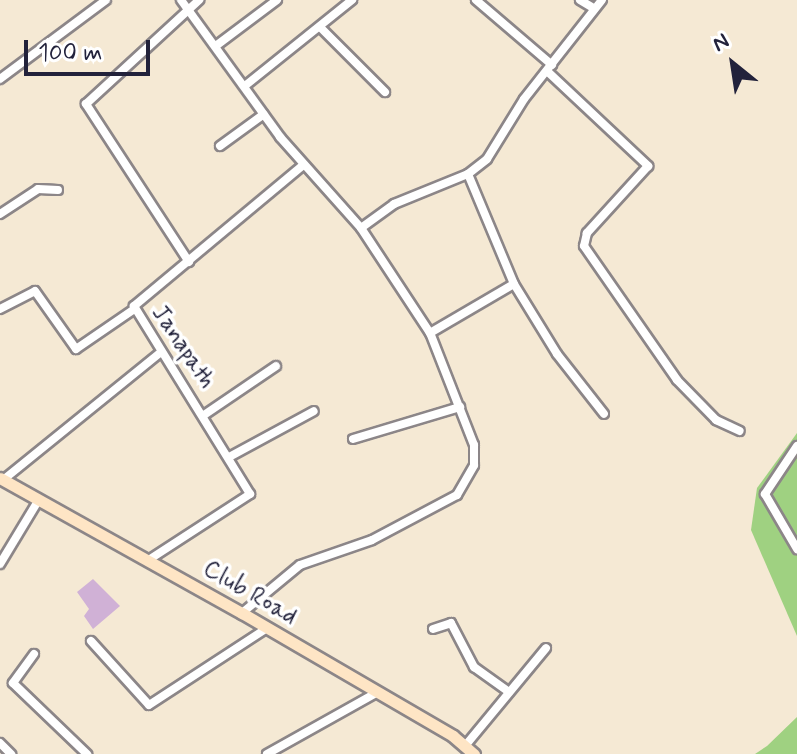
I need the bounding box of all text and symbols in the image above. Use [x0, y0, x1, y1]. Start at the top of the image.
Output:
scale bar [28, 24, 154, 74]
north arrow [693, 24, 773, 104]
text: N [708, 27, 734, 59]
text: 100 m [38, 38, 102, 69]
street label: Janapath [145, 300, 221, 394]
street label: Club Road [199, 555, 301, 631]

